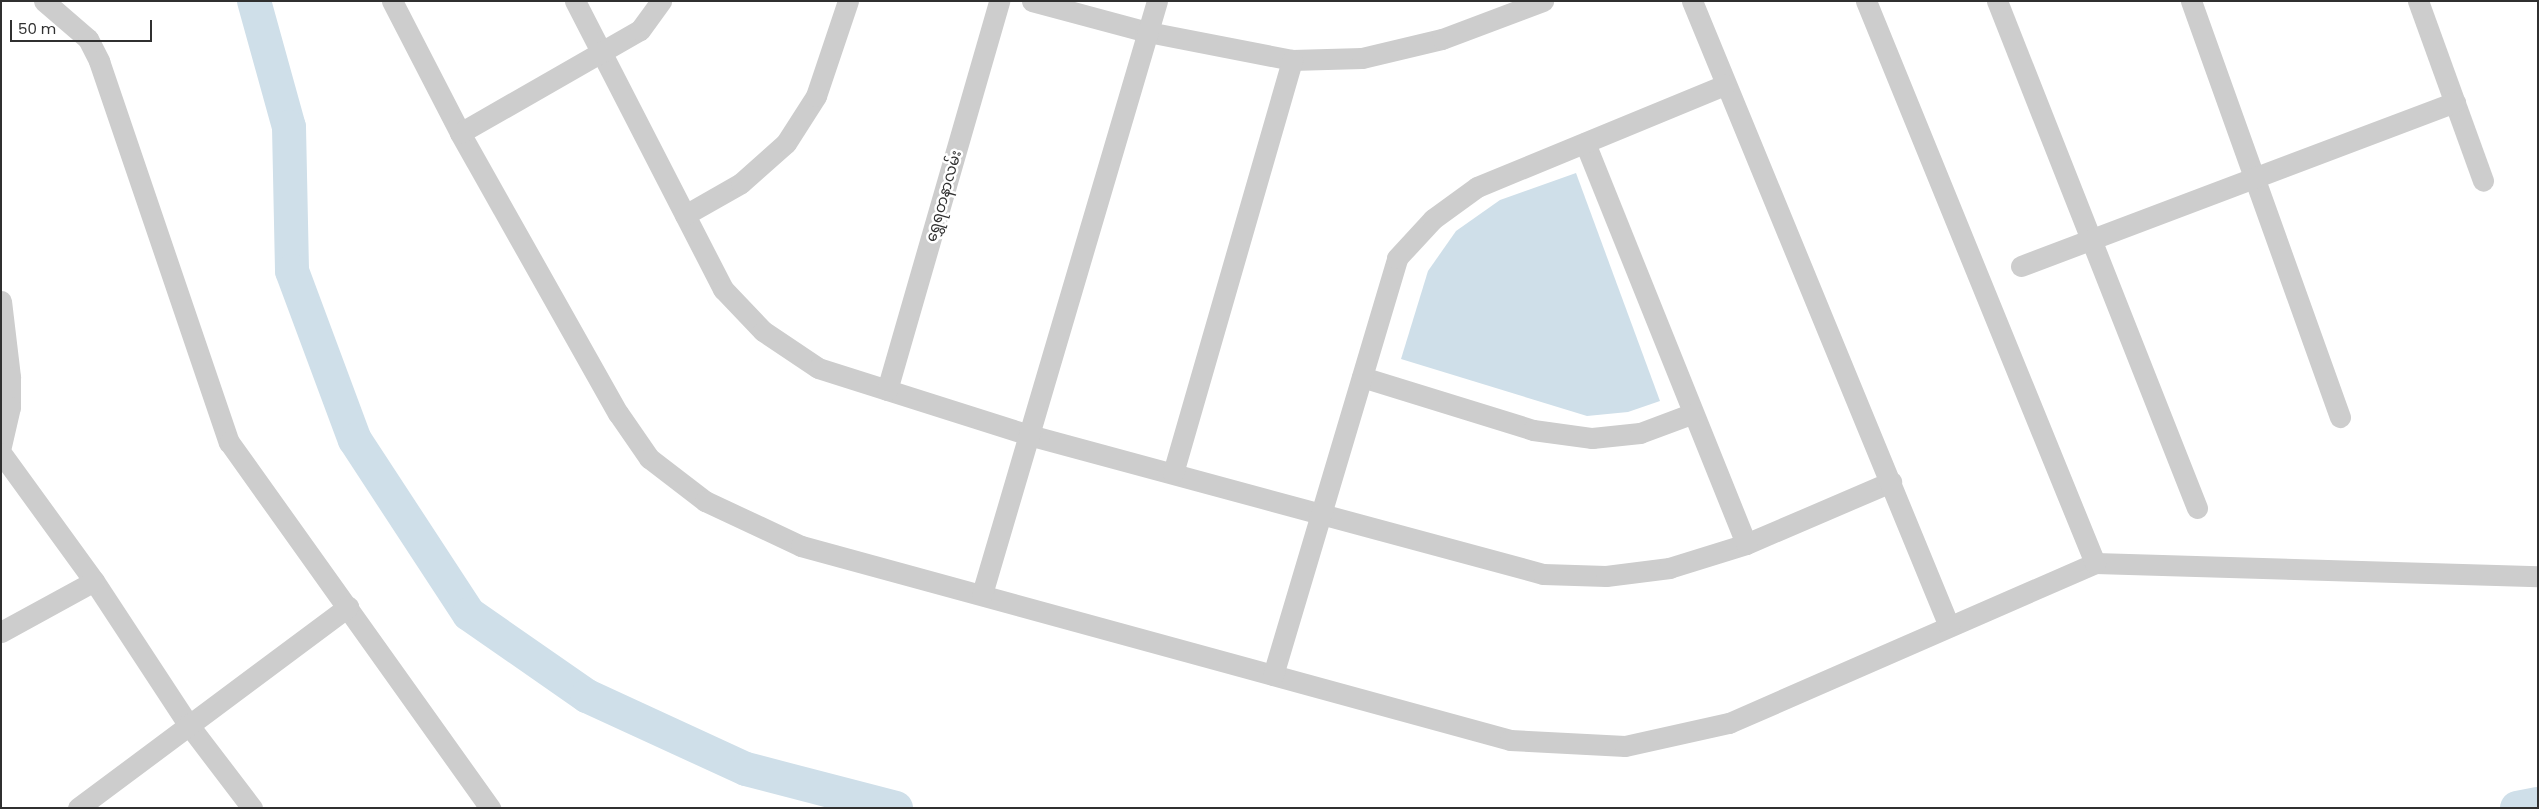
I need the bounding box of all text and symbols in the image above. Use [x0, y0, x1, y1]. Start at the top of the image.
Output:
scale bar [12, 10, 155, 42]
text: 50 m [18, 18, 56, 39]
street label: ရွှေရတနာလမ်း [921, 148, 965, 244]

